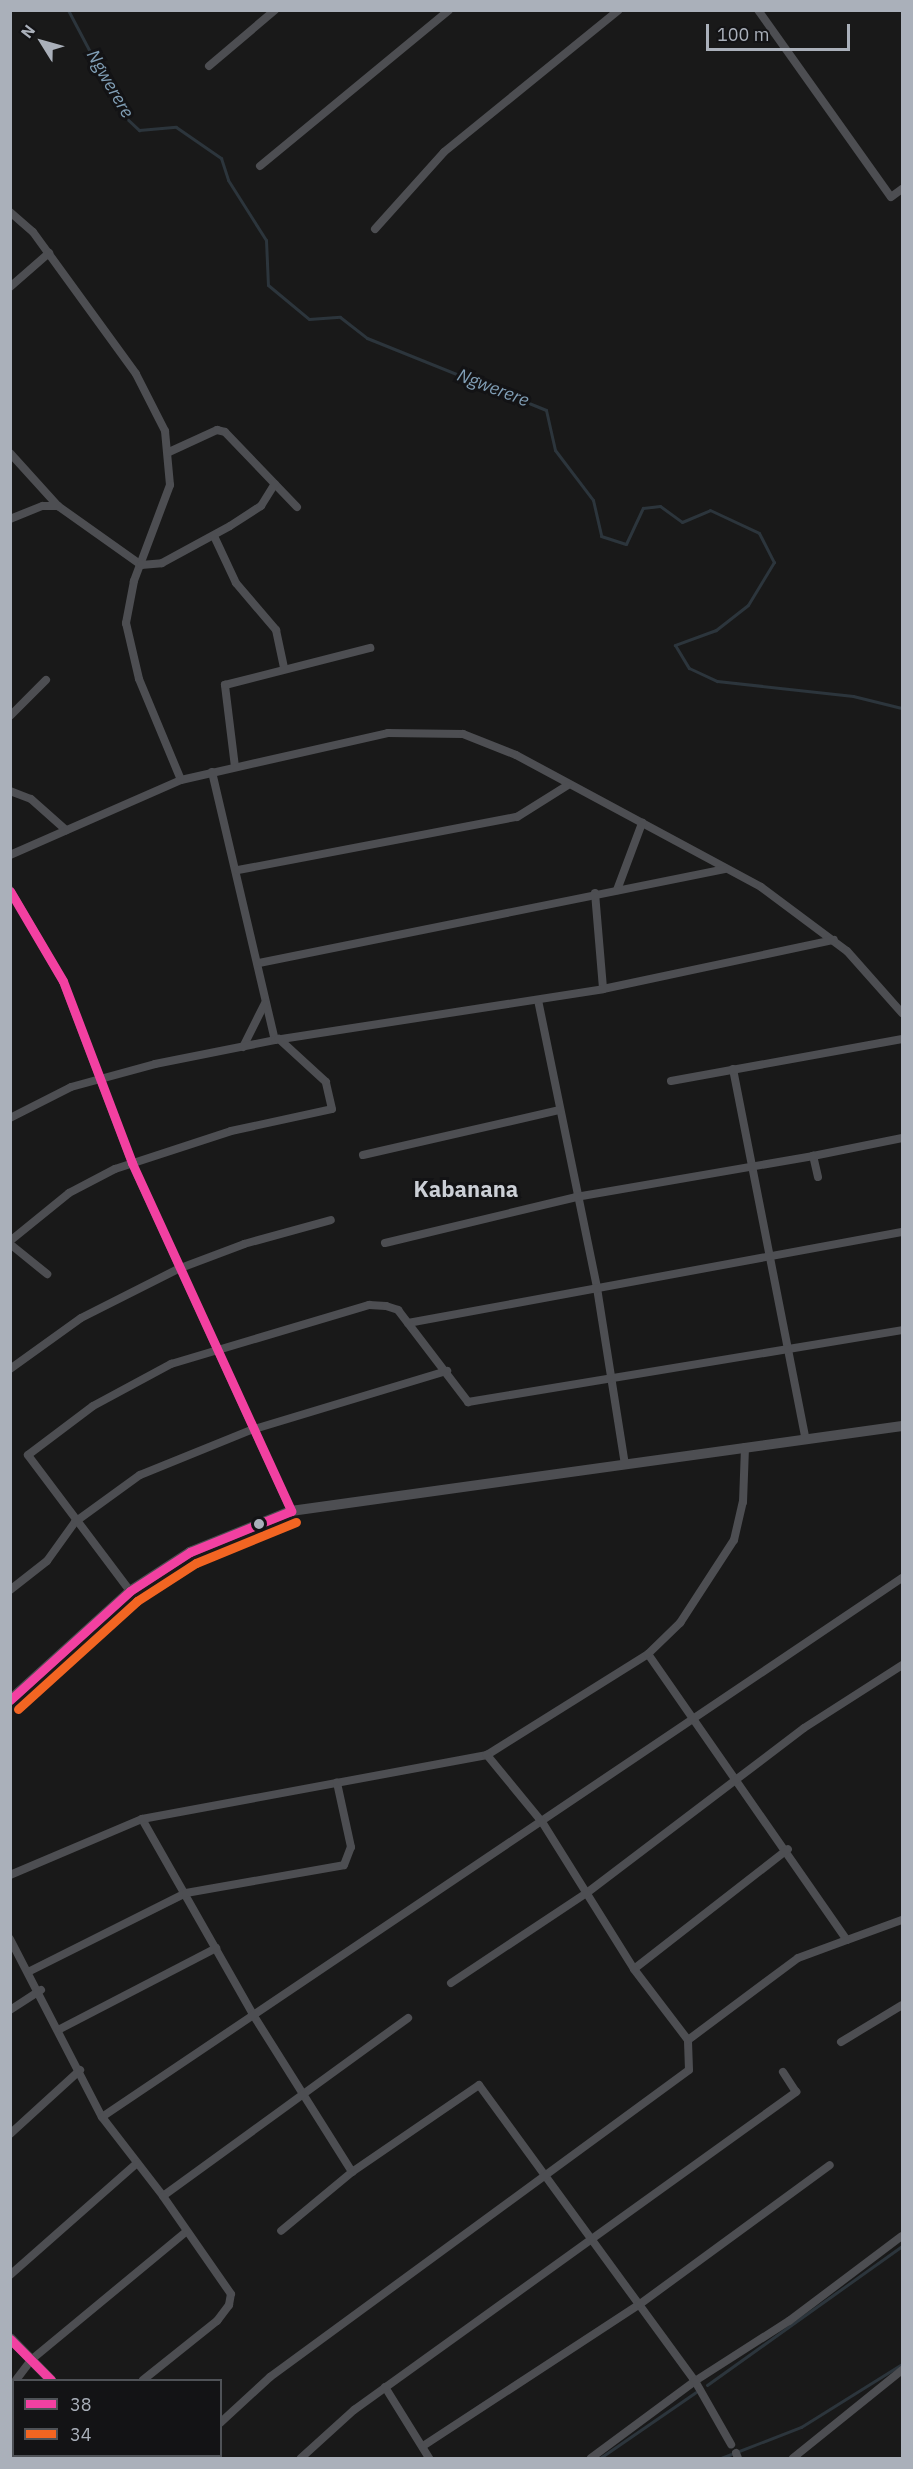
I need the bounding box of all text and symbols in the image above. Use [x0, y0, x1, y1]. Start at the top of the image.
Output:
north arrow [12, 12, 72, 72]
scale bar [709, 12, 853, 50]
text: N [16, 21, 39, 42]
text: 100 m [717, 23, 769, 46]
water label: Ngwerere [82, 46, 138, 122]
water label: Ngwerere [454, 364, 532, 412]
district label: Kabanana [414, 1176, 518, 1202]
unlabelled marker [253, 1518, 265, 1530]
legend [12, 2379, 222, 2457]
text: 38 [70, 2393, 92, 2416]
text: 34 [70, 2423, 92, 2446]

